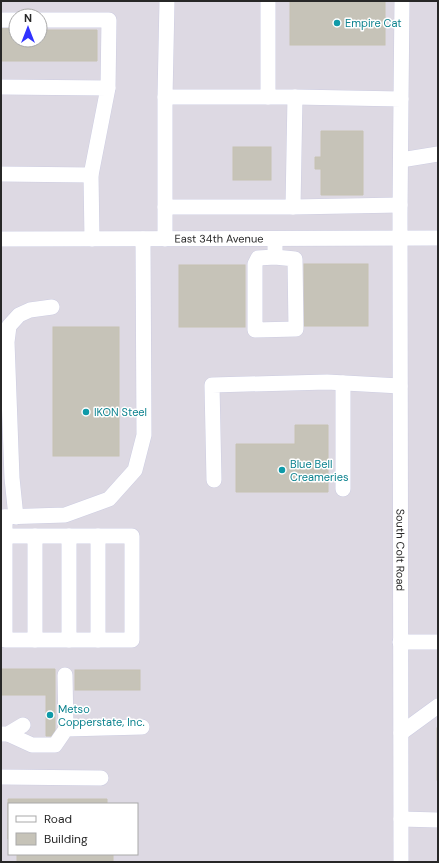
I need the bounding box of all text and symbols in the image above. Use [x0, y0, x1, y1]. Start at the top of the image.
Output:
north arrow [8, 8, 48, 48]
text: N [24, 11, 32, 25]
place label: Empire Cat [345, 16, 402, 30]
marker: Empire Cat [332, 18, 342, 28]
street label: East 34th Avenue [175, 231, 263, 246]
place label: IKON Steel [94, 405, 147, 419]
marker: IKON Steel [81, 407, 91, 417]
place label: Blue Bell Creameries [290, 457, 349, 484]
marker: Blue Bell Creameries [277, 465, 287, 475]
street label: South Colt Road [393, 509, 408, 591]
place label: Metso Copperstate, Inc. [58, 702, 145, 729]
marker: Metso Copperstate, Inc. [45, 710, 55, 720]
legend [8, 803, 138, 855]
text: Road [44, 811, 72, 827]
text: Building [44, 831, 88, 847]

